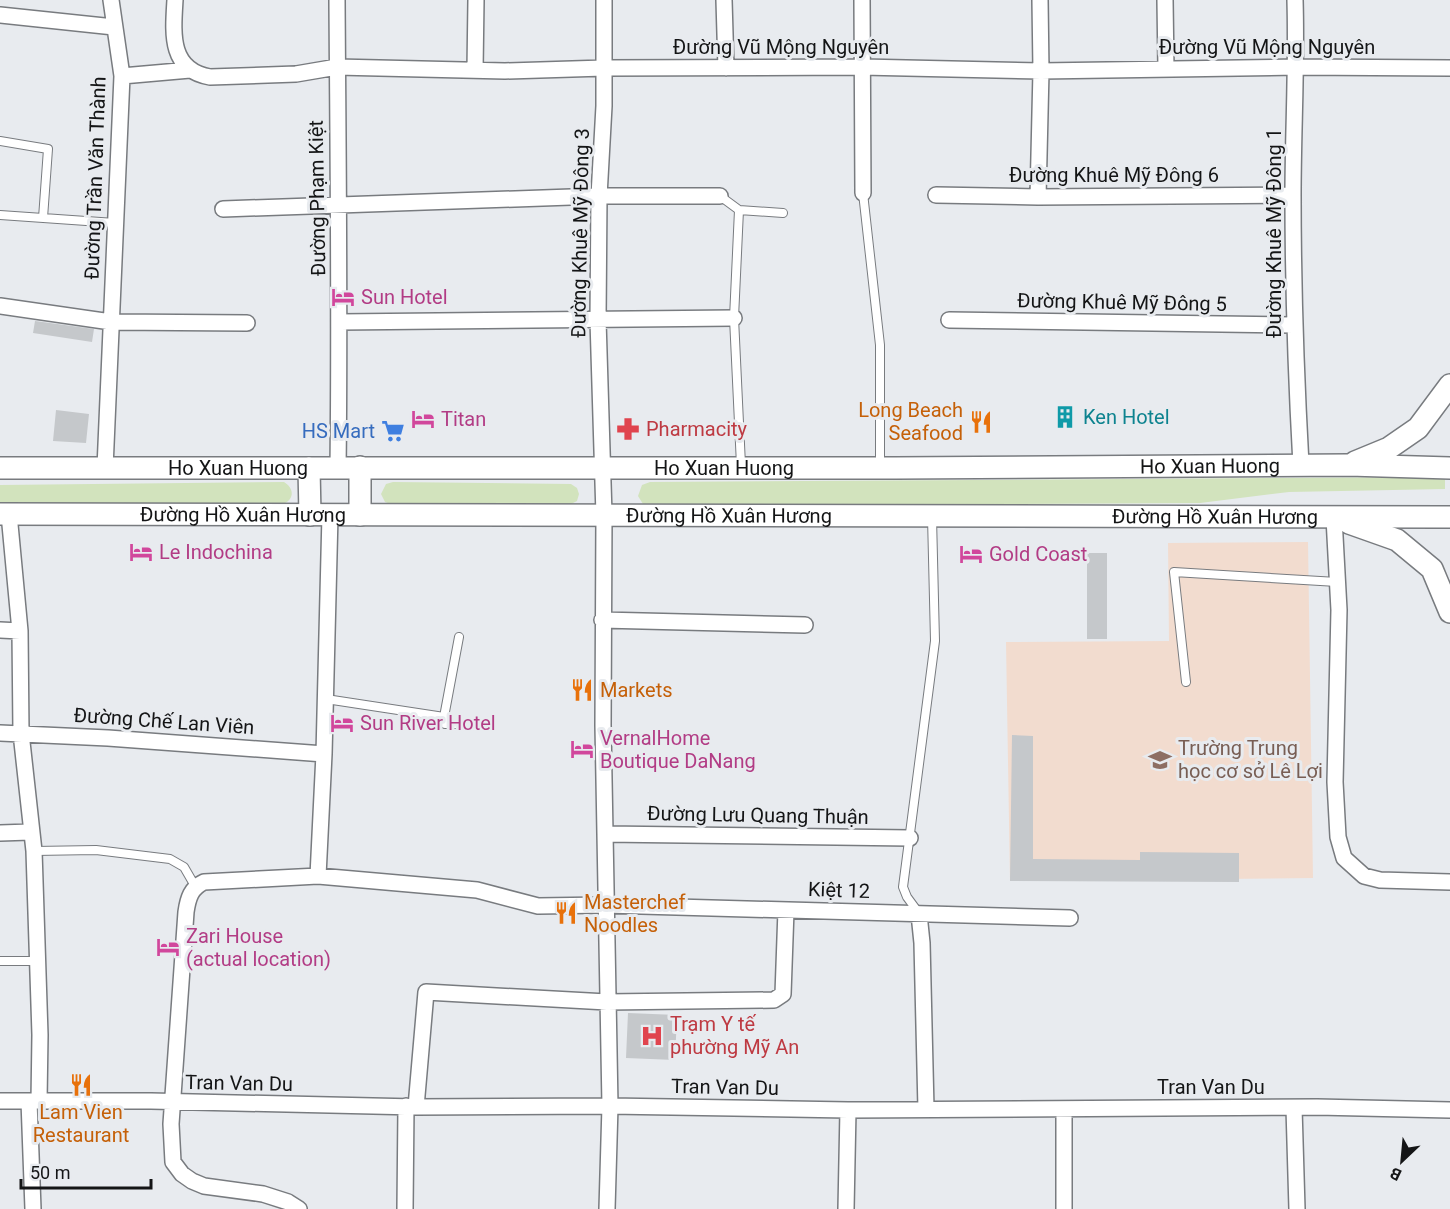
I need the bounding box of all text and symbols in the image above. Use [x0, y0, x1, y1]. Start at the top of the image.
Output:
street label: Đường Vũ Mộng Nguyên [673, 35, 889, 59]
street label: Đường Vũ Mộng Nguyên [1159, 35, 1375, 59]
street label: Đường Trần Văn Thành [79, 76, 111, 280]
street label: Đường Phạm Kiệt [304, 120, 330, 276]
street label: Đường Khuê Mỹ Đông 3 [566, 128, 594, 338]
street label: Đường Khuê Mỹ Đông 1 [1262, 128, 1286, 338]
street label: Đường Khuê Mỹ Đông 6 [1009, 163, 1219, 187]
hotel icon: Sun Hotel [330, 284, 356, 310]
place label: Sun Hotel [361, 285, 448, 309]
street label: Đường Khuê Mỹ Đông 5 [1017, 288, 1227, 316]
place label: Long Beach Seafood [858, 398, 963, 445]
building icon: Ken Hotel [1052, 404, 1078, 430]
place label: Ken Hotel [1083, 405, 1170, 429]
hotel icon: Titan [410, 406, 436, 432]
place label: Titan [441, 407, 486, 431]
restaurant icon: Long Beach Seafood [968, 409, 994, 435]
pharmacy icon: Pharmacity [615, 416, 641, 442]
place label: Pharmacity [646, 417, 748, 441]
supermarket icon: HS Mart [380, 418, 406, 444]
place label: HS Mart [302, 419, 375, 443]
street label: Ho Xuan Huong [1140, 453, 1280, 478]
street label: Ho Xuan Huong [168, 456, 308, 480]
street label: Ho Xuan Huong [654, 456, 794, 480]
street label: Đường Hồ Xuân Hương [140, 502, 346, 527]
street label: Đường Hồ Xuân Hương [626, 503, 832, 528]
street label: Đường Hồ Xuân Hương [1112, 504, 1318, 529]
hotel icon: Le Indochina [128, 539, 154, 565]
place label: Le Indochina [159, 540, 273, 564]
hotel icon: Gold Coast [958, 541, 984, 567]
place label: Gold Coast [989, 542, 1087, 566]
restaurant icon: Markets [569, 677, 595, 703]
place label: Markets [600, 678, 673, 702]
street label: Đường Chế Lan Viên [73, 703, 255, 739]
hotel icon: Sun River Hotel [329, 710, 355, 736]
place label: Sun River Hotel [360, 711, 496, 735]
place label: VernalHome Boutique DaNang [600, 726, 756, 773]
hotel icon: VernalHome Boutique DaNang [569, 736, 595, 762]
place label: Trường Trung học cơ sở Lê Lợi [1178, 736, 1323, 783]
school or university icon: Trường Trung học cơ sở Lê Lợi [1147, 747, 1173, 773]
street label: Đường Lưu Quang Thuận [647, 801, 869, 829]
street label: Kiệt 12 [808, 877, 870, 903]
place label: Masterchef Noodles [584, 890, 685, 937]
restaurant icon: Masterchef Noodles [553, 900, 579, 926]
place label: Zari House (actual location) [186, 924, 331, 971]
hotel icon: Zari House (actual location) [155, 934, 181, 960]
place label: Trạm Y tế phường Mỹ An [670, 1012, 799, 1059]
hospital icon: Trạm Y tế phường Mỹ An [639, 1023, 665, 1049]
street label: Tran Van Du [185, 1070, 293, 1096]
restaurant icon: Lam Vien Restaurant [68, 1072, 94, 1098]
street label: Tran Van Du [671, 1074, 779, 1100]
street label: Tran Van Du [1157, 1075, 1265, 1099]
place label: Lam Vien Restaurant [33, 1100, 129, 1147]
north arrow [1372, 1131, 1432, 1191]
scale bar [21, 1152, 152, 1190]
text: 50 m [30, 1162, 70, 1183]
text: B [1387, 1163, 1404, 1185]

